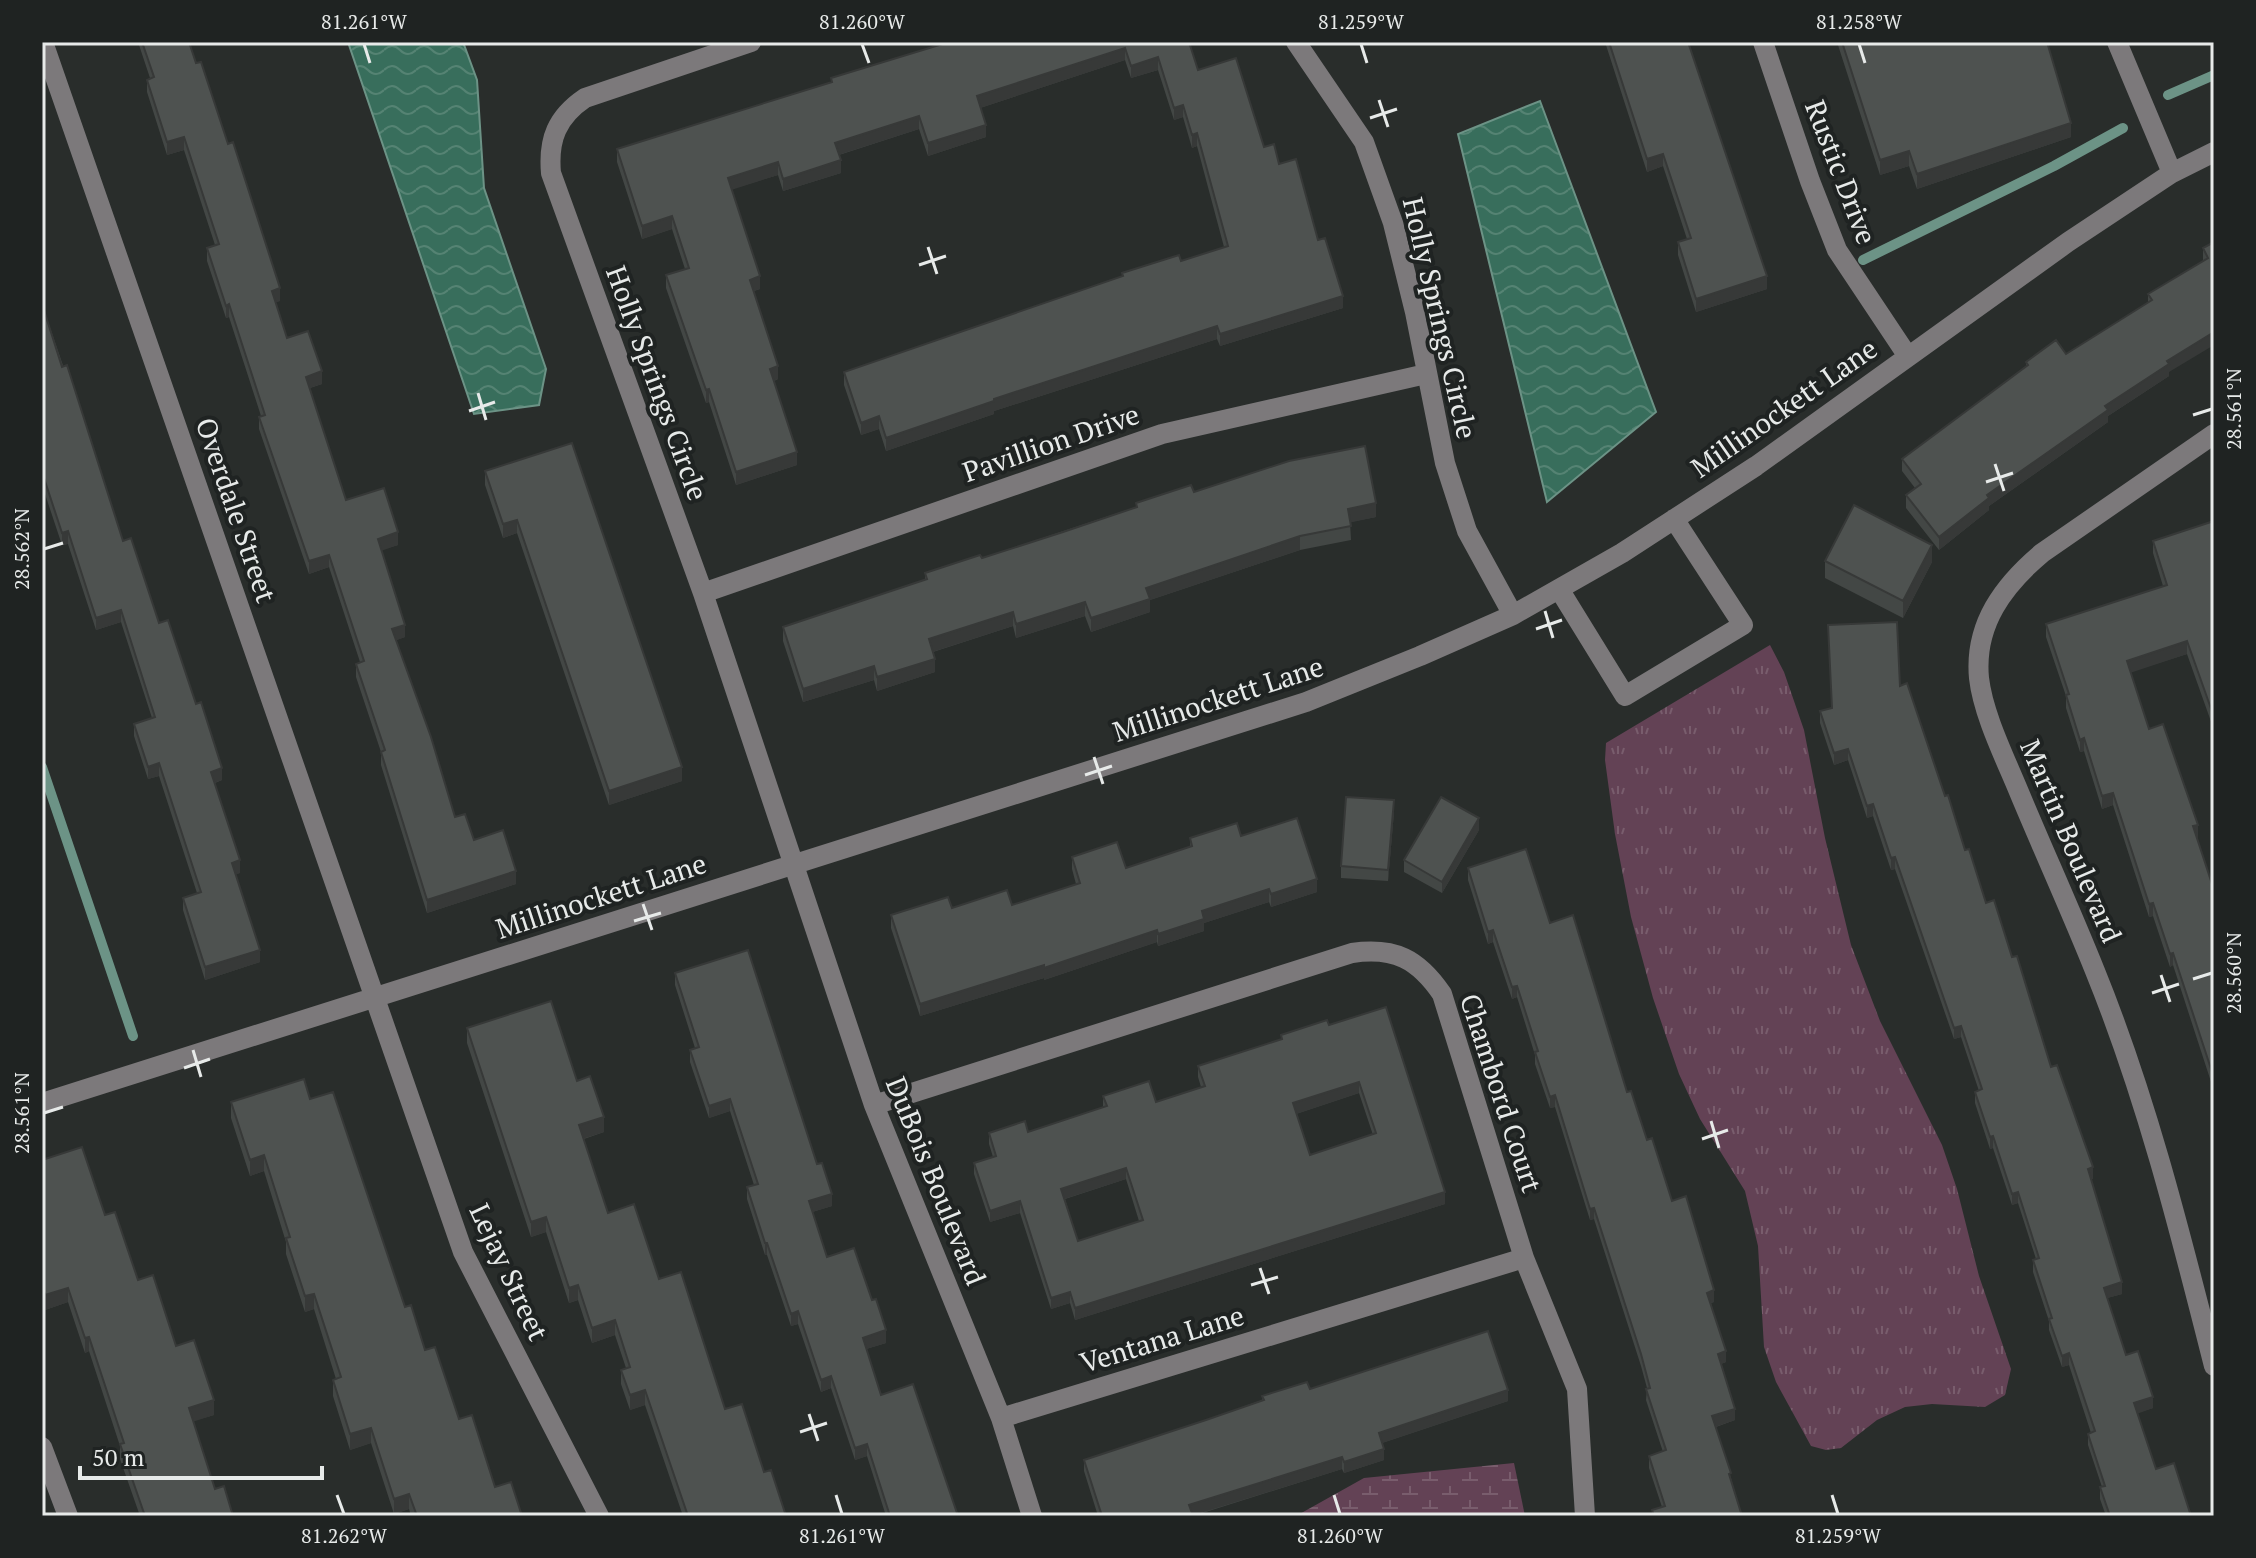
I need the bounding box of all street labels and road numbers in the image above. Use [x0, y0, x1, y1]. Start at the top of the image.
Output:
street label: Rustic Drive [1797, 94, 1886, 249]
street label: Holly Springs Circle [1395, 194, 1486, 442]
street label: Holly Springs Circle [598, 261, 717, 505]
street label: Millinockett Lane [1683, 330, 1884, 486]
street label: Pavillion Drive [958, 395, 1144, 490]
street label: Overdale Street [188, 413, 286, 608]
street label: Millinockett Lane [1108, 647, 1328, 750]
street label: Martin Boulevard [2012, 734, 2131, 948]
street label: Millinockett Lane [491, 844, 711, 947]
street label: Chambord Court [1452, 989, 1551, 1197]
street label: DuBois Boulevard [878, 1071, 995, 1290]
street label: Lejay Street [462, 1197, 558, 1347]
street label: Ventana Lane [1075, 1296, 1248, 1381]

